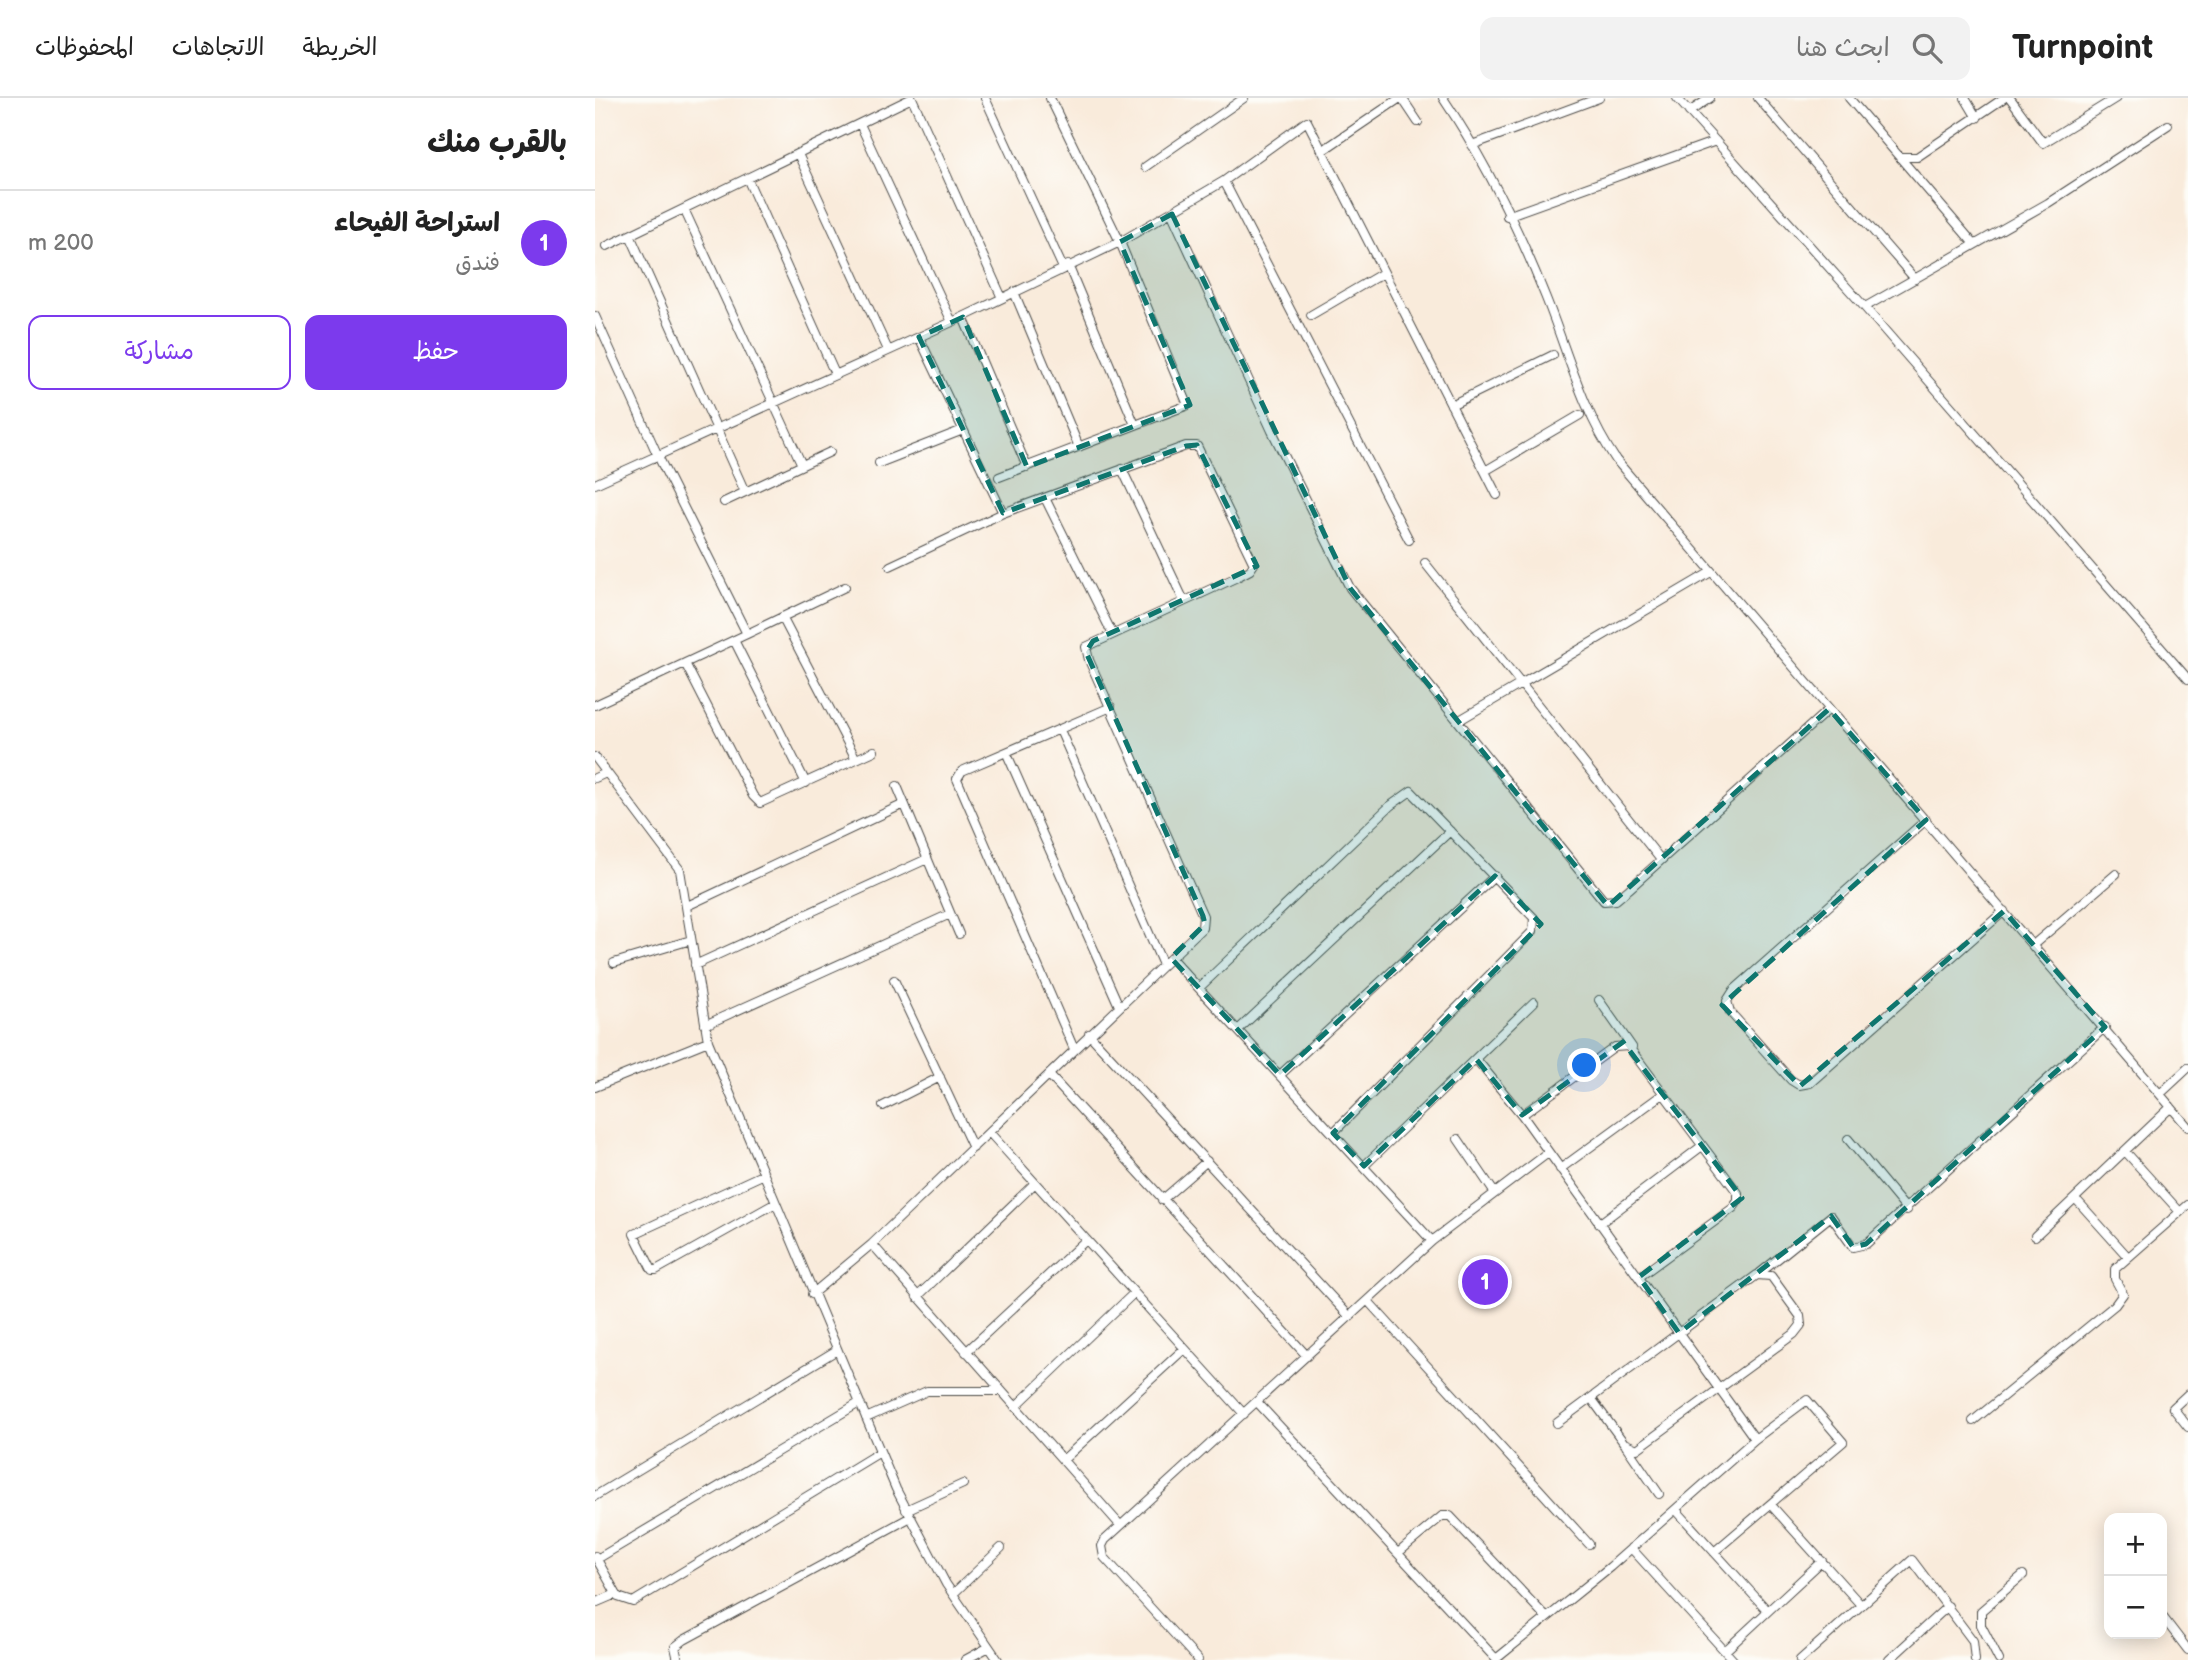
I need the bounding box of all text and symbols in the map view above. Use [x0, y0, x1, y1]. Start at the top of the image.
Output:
search box [1480, 17, 1970, 80]
text: Turnpoint [2012, 28, 2153, 68]
icon: search [1908, 29, 1946, 67]
text: المحفوظات [35, 33, 134, 62]
text: الاتجاهات [172, 33, 265, 62]
text: الخريطة [303, 33, 377, 62]
text: ابحث هنا [1796, 33, 1890, 64]
text: بالقرب منك [427, 125, 567, 161]
text: استراحة الفيحاء [334, 208, 500, 239]
text: 200 m [28, 229, 94, 257]
text: 1 [539, 229, 549, 257]
text: فندق [455, 249, 500, 277]
button: مشاركة [28, 315, 291, 390]
button: حفظ [305, 315, 567, 390]
your location [1567, 1048, 1601, 1082]
pin: 1 [1462, 1256, 1508, 1308]
map controls [2104, 1513, 2167, 1639]
button: + [2104, 1513, 2167, 1576]
button: − [2104, 1576, 2167, 1639]

